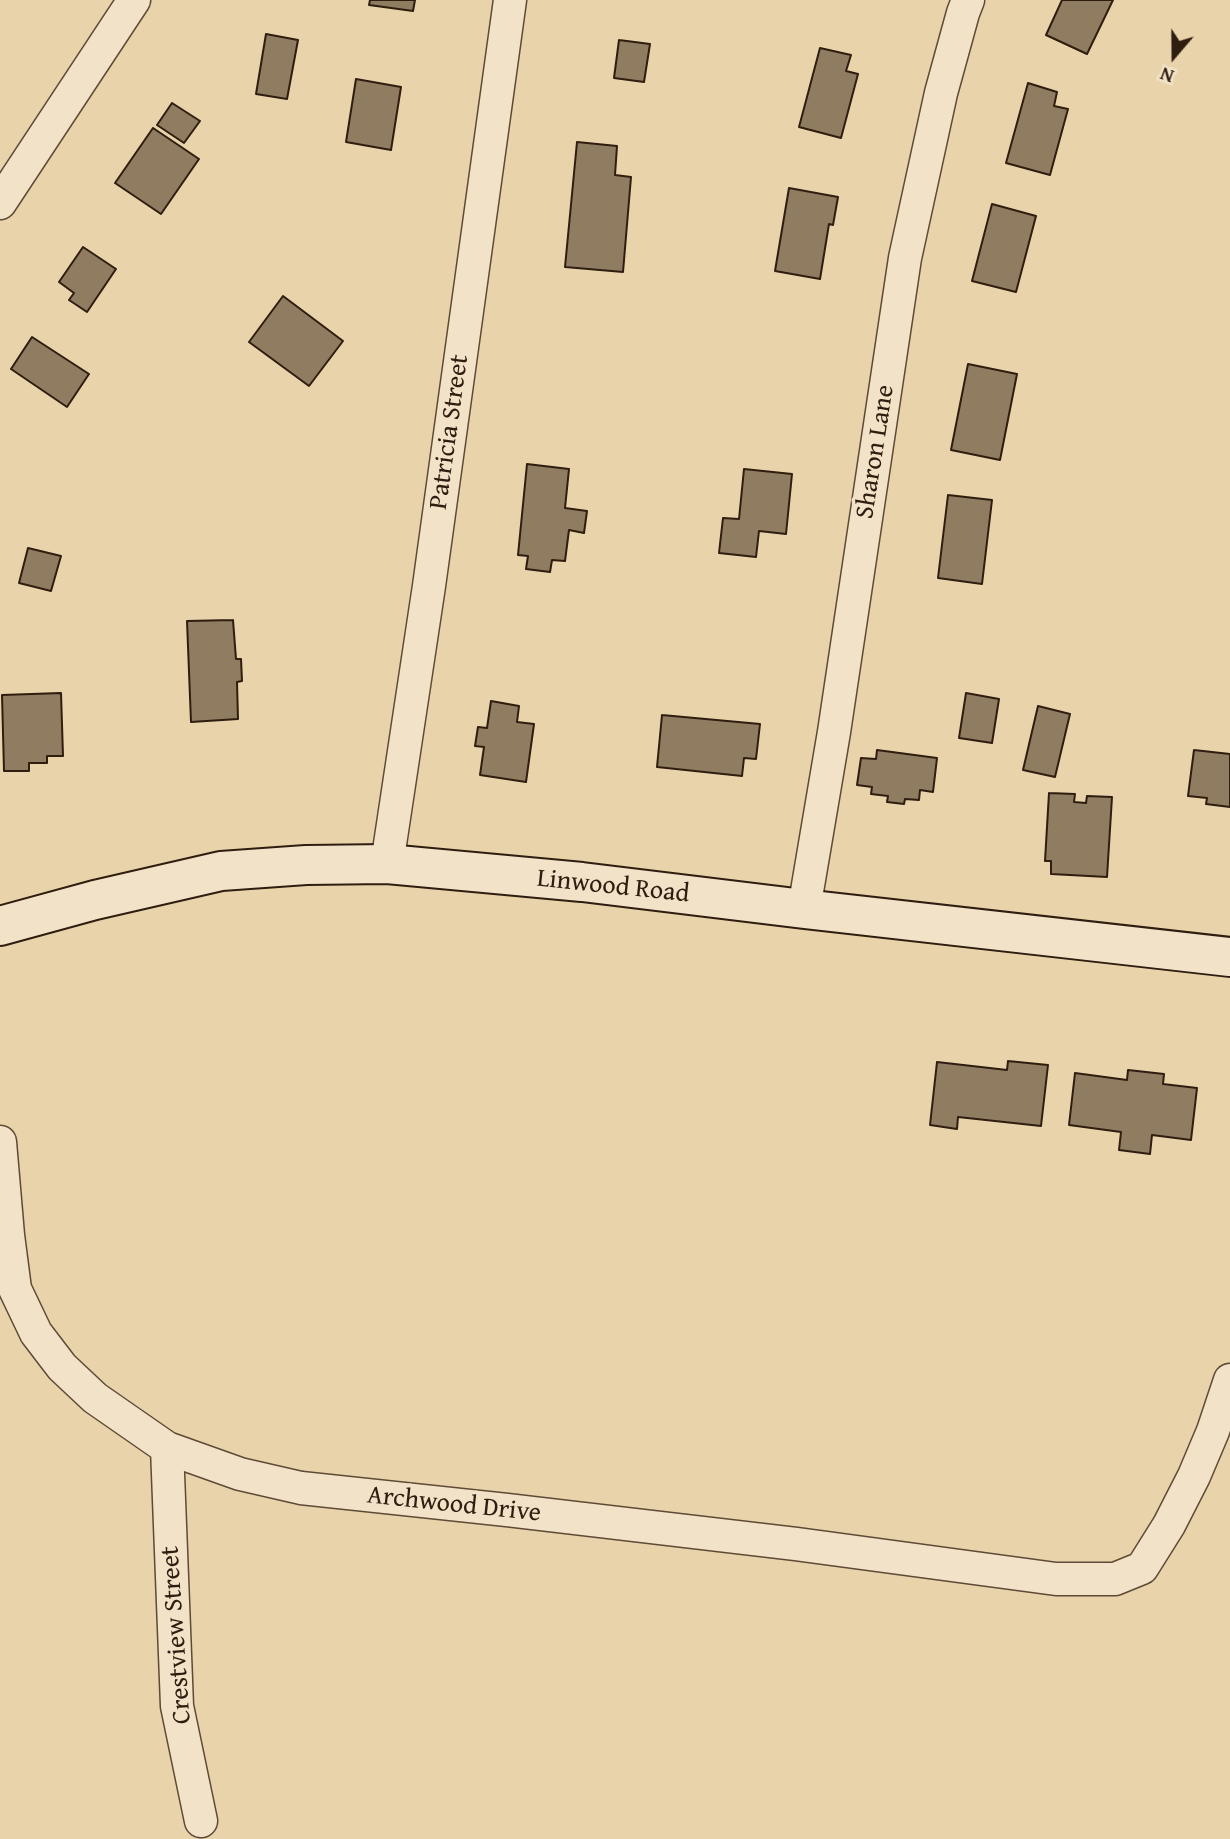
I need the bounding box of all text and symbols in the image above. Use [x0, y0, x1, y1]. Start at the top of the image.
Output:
north arrow [1139, 21, 1209, 91]
text: N [1156, 60, 1178, 91]
street label: Patricia Street [424, 353, 476, 511]
street label: Sharon Lane [850, 383, 902, 521]
street label: Linwood Road [535, 863, 691, 911]
street label: Archwood Drive [366, 1480, 542, 1530]
street label: Crestview Street [155, 1545, 199, 1725]

